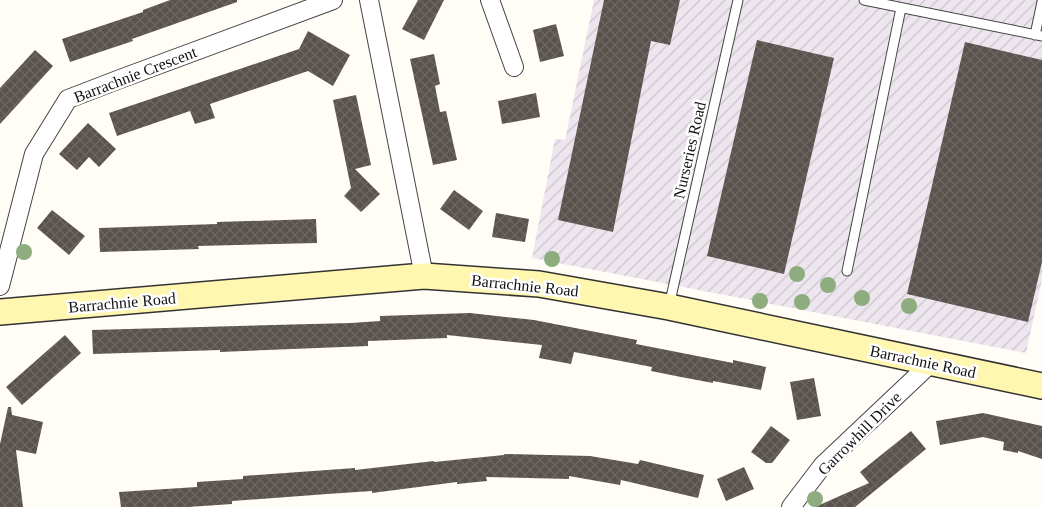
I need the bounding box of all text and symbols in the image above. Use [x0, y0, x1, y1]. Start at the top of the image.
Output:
street label: Barrachnie Crescent [71, 43, 199, 106]
street label: Nurseries Road [670, 100, 709, 200]
street label: Barrachnie Road [470, 271, 580, 300]
street label: Barrachnie Road [68, 289, 177, 316]
street label: Barrachnie Road [868, 342, 977, 381]
street label: Garrowhill Drive [814, 388, 904, 478]

